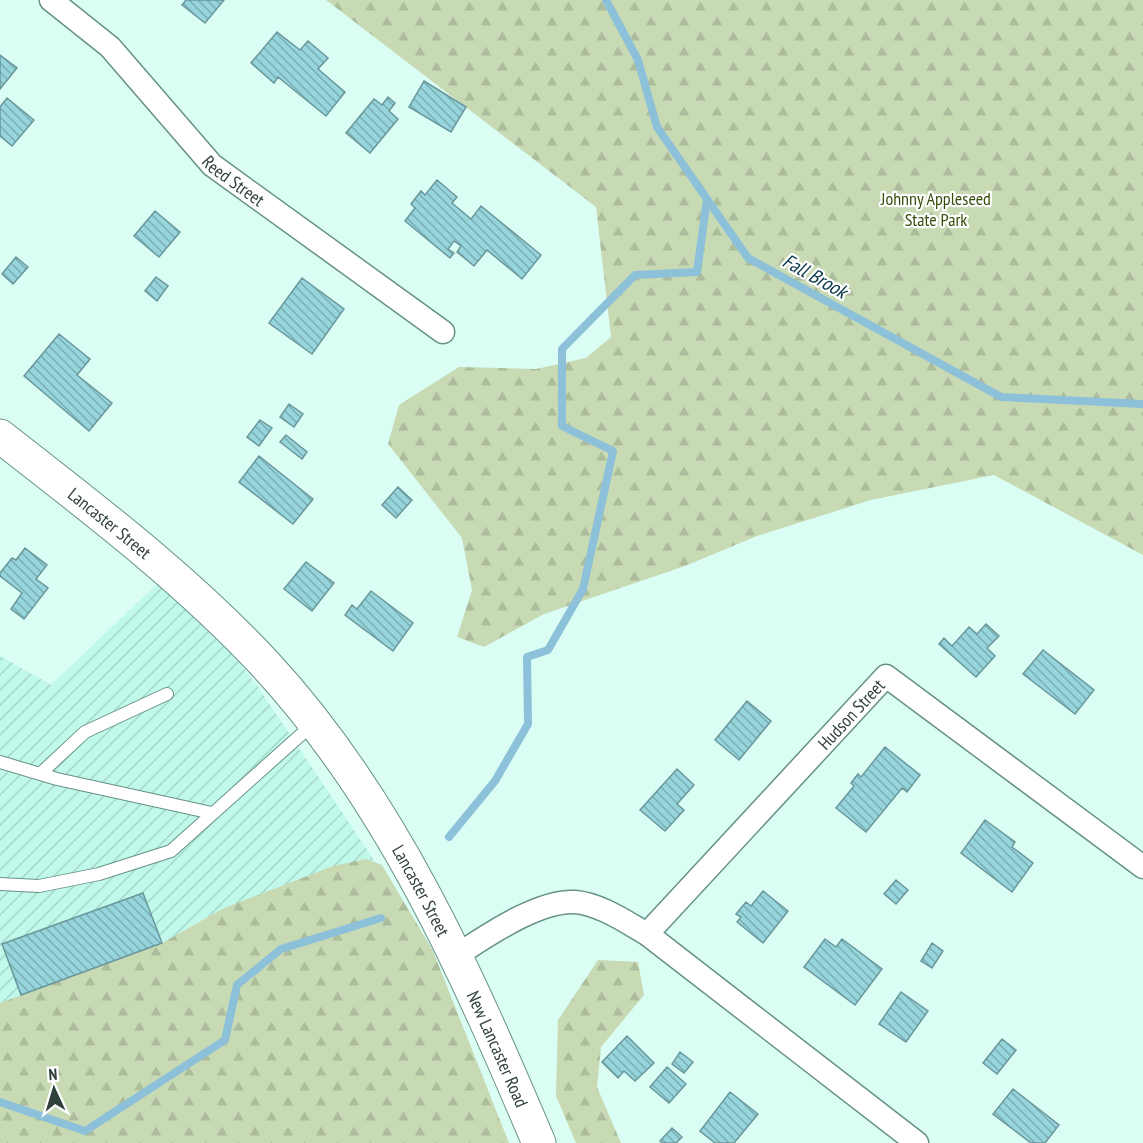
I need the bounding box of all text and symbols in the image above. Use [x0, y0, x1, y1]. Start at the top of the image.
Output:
street label: Reed Street [197, 151, 269, 211]
park label: Johnny Appleseed State Park [880, 187, 991, 231]
water label: Fall Brook [778, 248, 854, 305]
street label: Lancaster Street [64, 482, 156, 563]
street label: Hudson Street [812, 674, 889, 754]
street label: Lancaster Street [388, 841, 455, 940]
street label: New Lancaster Road [462, 987, 534, 1111]
north arrow [24, 1059, 84, 1119]
text: N [48, 1064, 58, 1084]

